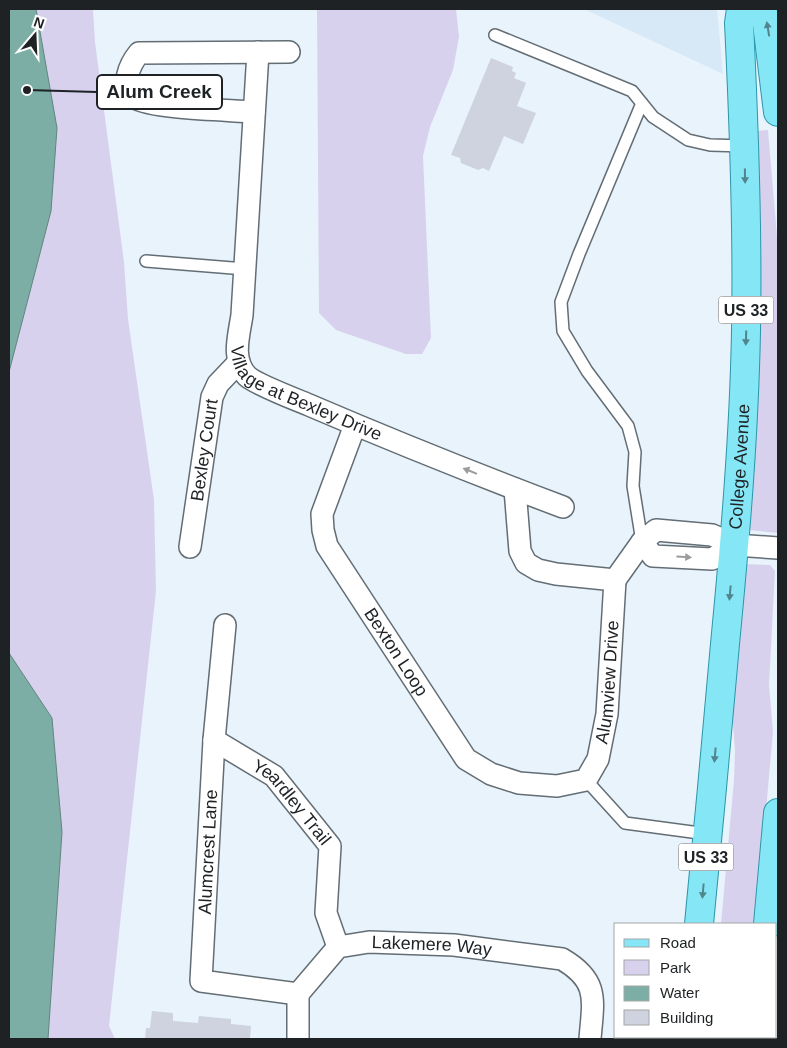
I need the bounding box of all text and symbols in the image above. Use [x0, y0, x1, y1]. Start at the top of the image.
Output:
north arrow [10, 10, 60, 60]
text: N [32, 13, 47, 32]
one-way arrow [763, 21, 771, 37]
callout: Alum Creek [97, 75, 222, 109]
text: Alum Creek [106, 81, 212, 102]
one-way arrow [741, 168, 749, 184]
road number: US 33 [718, 296, 774, 324]
one-way arrow [742, 330, 750, 346]
street label: Village at Bexley Drive [227, 345, 385, 445]
street label: Bexley Court [187, 398, 222, 502]
street label: College Avenue [725, 404, 754, 530]
one-way arrow [462, 466, 477, 474]
one-way arrow [676, 554, 692, 562]
one-way arrow [726, 586, 734, 602]
street label: Bexton Loop [360, 604, 432, 700]
street label: Alumview Drive [591, 620, 623, 746]
one-way arrow [711, 747, 719, 763]
street label: Yeardley Trail [249, 755, 335, 849]
street label: Alumcrest Lane [195, 789, 221, 915]
road number: US 33 [678, 844, 734, 870]
one-way arrow [698, 883, 706, 899]
legend [614, 923, 777, 1038]
street label: Lakemere Way [371, 932, 493, 960]
text: Road [660, 934, 696, 951]
text: Park [660, 959, 691, 976]
text: Water [660, 984, 699, 1001]
text: Building [660, 1009, 713, 1026]

